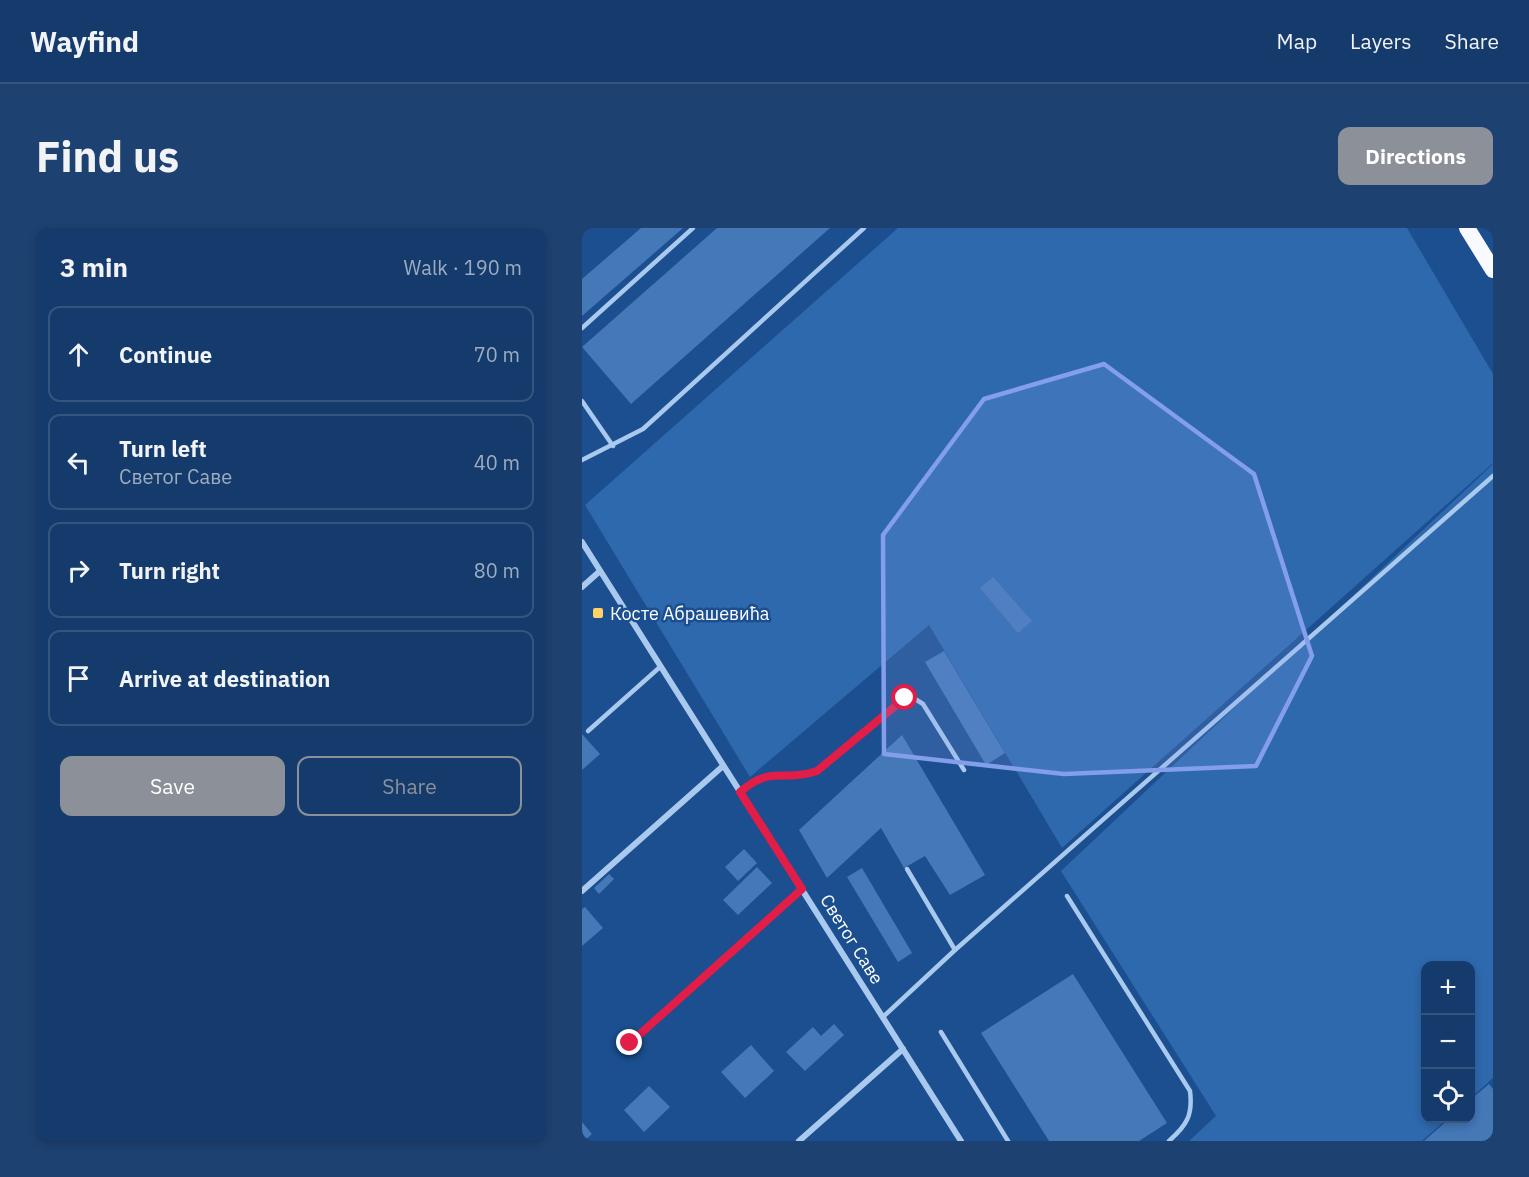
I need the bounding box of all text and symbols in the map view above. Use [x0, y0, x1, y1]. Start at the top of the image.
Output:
text: Wayfind [30, 23, 139, 60]
text: Map [1277, 27, 1317, 55]
text: Layers [1350, 27, 1412, 55]
text: Share [1445, 27, 1499, 55]
button: Directions [1338, 127, 1493, 185]
text: Find us [36, 129, 179, 184]
text: 3 min [60, 250, 128, 284]
text: Walk · 190 m [404, 254, 522, 281]
icon: ahead [62, 338, 95, 371]
text: Continue [119, 340, 212, 369]
text: 70 m [474, 341, 520, 368]
text: Turn left [119, 434, 207, 463]
icon: left [62, 446, 95, 479]
text: 40 m [474, 449, 520, 476]
text: Светог Саве [119, 463, 232, 490]
icon: right [62, 554, 95, 587]
text: Turn right [119, 556, 220, 585]
text: 80 m [474, 557, 520, 584]
place label: Косте Абрашевића [610, 602, 770, 625]
marker: Косте Абрашевића [591, 606, 605, 620]
icon: arrive [62, 662, 95, 695]
text: Arrive at destination [119, 664, 330, 693]
route start [891, 684, 917, 710]
button: Save [60, 756, 285, 816]
button: Share [297, 756, 522, 816]
street label: Светог Саве [815, 890, 889, 988]
map controls [1421, 961, 1475, 1123]
button: + [1421, 961, 1475, 1015]
button: − [1421, 1015, 1475, 1069]
route end [616, 1029, 642, 1055]
button: locate [1421, 1069, 1475, 1123]

